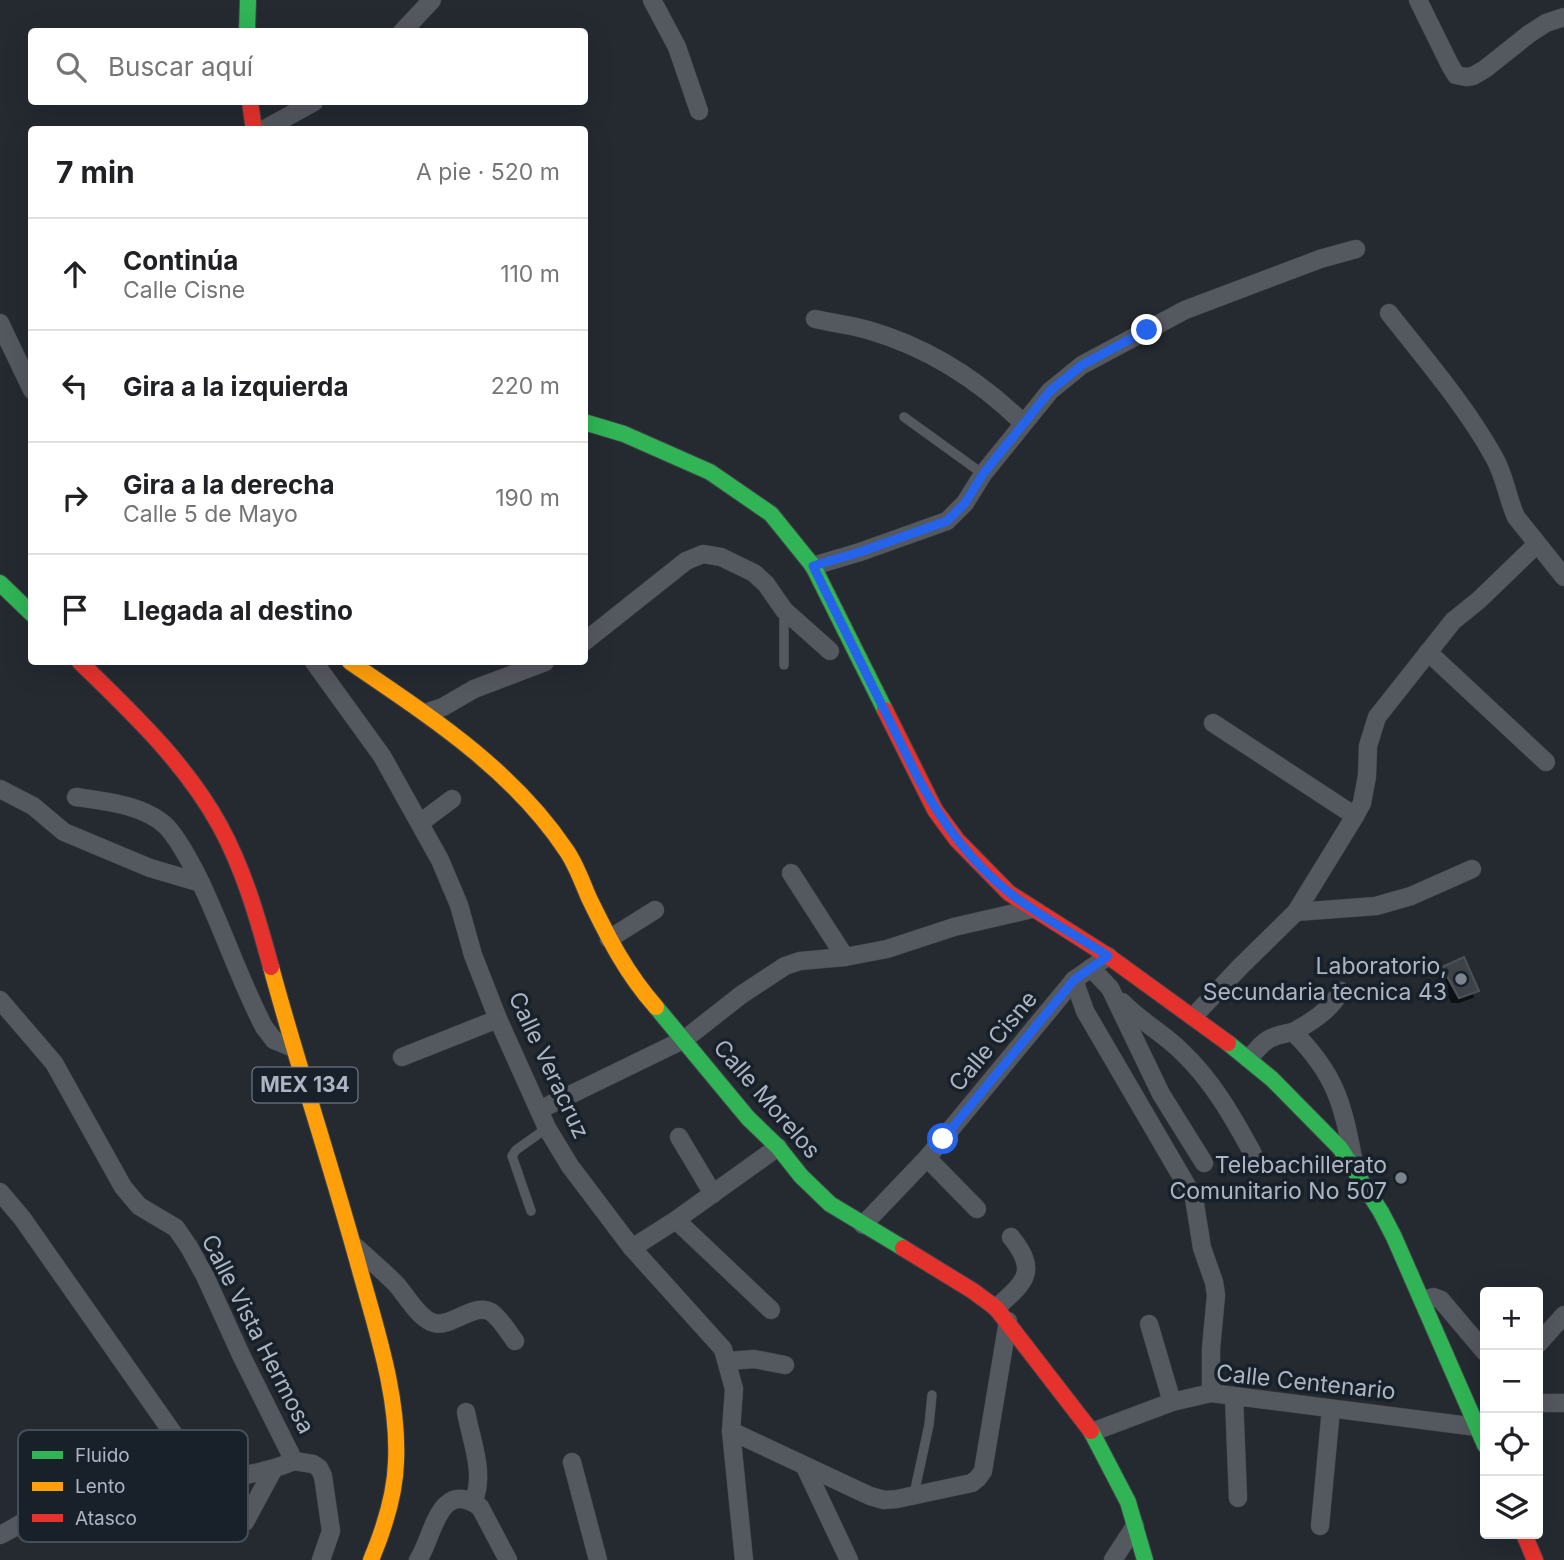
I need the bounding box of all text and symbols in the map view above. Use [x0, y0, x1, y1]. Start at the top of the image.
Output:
search box [28, 28, 588, 105]
icon: search [52, 48, 90, 86]
text: Buscar aquí [108, 51, 253, 82]
text: 7 min [56, 154, 135, 190]
text: A pie · 520 m [416, 158, 560, 186]
text: Continúa [123, 245, 238, 276]
icon: ahead [56, 255, 94, 293]
text: 110 m [500, 260, 560, 288]
text: Calle Cisne [123, 276, 245, 304]
route end [1131, 314, 1162, 345]
icon: left [56, 367, 94, 405]
text: Gira a la izquierda [123, 371, 349, 402]
text: 220 m [491, 372, 560, 400]
text: Gira a la derecha [123, 469, 335, 500]
icon: right [56, 479, 94, 517]
text: 190 m [495, 484, 560, 512]
text: Calle 5 de Mayo [123, 500, 298, 528]
icon: arrive [56, 591, 94, 629]
text: Llegada al destino [123, 595, 353, 626]
place label: Laboratorio, Secundaria tecnica 43 [1203, 952, 1447, 1006]
marker: Laboratorio, Secundaria tecnica 43 [1453, 971, 1469, 987]
street label: Calle Cisne [943, 985, 1043, 1097]
street label: Calle Veracruz [503, 987, 595, 1143]
street label: Calle Morelos [708, 1034, 826, 1164]
road number: MEX 134 [252, 1068, 358, 1102]
route start [927, 1123, 958, 1154]
place label: Telebachillerato Comunitario No 507 [1169, 1151, 1387, 1205]
marker: Telebachillerato Comunitario No 507 [1393, 1170, 1409, 1186]
street label: Calle Vista Hermosa [196, 1230, 320, 1438]
map controls [1480, 1287, 1543, 1539]
button: + [1480, 1287, 1543, 1350]
button: − [1480, 1350, 1543, 1413]
street label: Calle Centenario [1215, 1359, 1397, 1405]
button: locate [1480, 1413, 1543, 1476]
legend [18, 1430, 248, 1542]
text: Fluido [75, 1444, 130, 1467]
text: Lento [75, 1475, 125, 1498]
button: layers [1480, 1476, 1543, 1539]
text: Atasco [75, 1507, 137, 1530]

